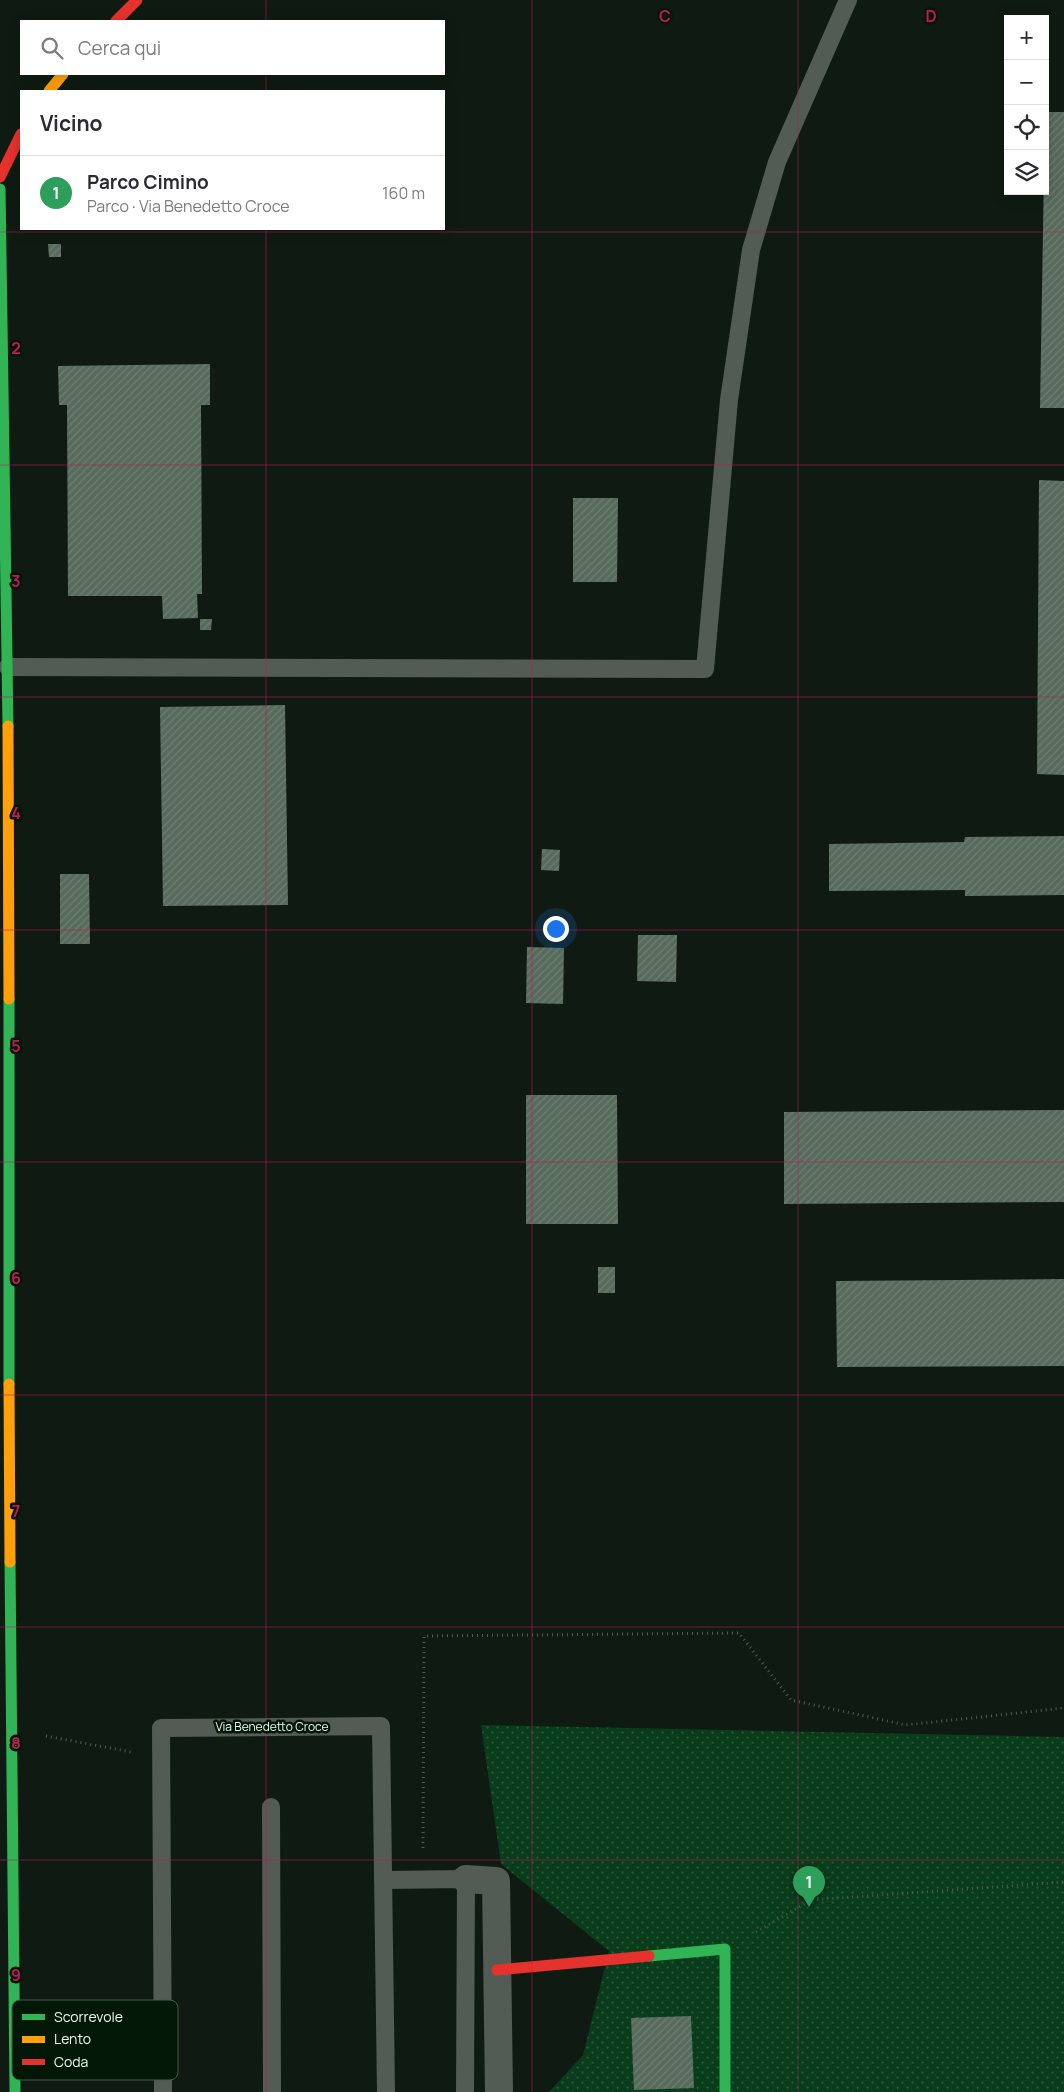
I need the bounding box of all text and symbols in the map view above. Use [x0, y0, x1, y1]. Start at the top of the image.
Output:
text: C [659, 5, 671, 27]
text: D [925, 5, 937, 27]
map controls [1004, 15, 1049, 195]
button: + [1004, 15, 1049, 60]
search box [20, 20, 445, 75]
icon: search [38, 34, 66, 62]
text: Cerca qui [78, 35, 161, 61]
button: − [1004, 60, 1049, 105]
button: locate [1004, 105, 1049, 150]
text: Vicino [40, 109, 103, 137]
button: layers [1004, 150, 1049, 195]
text: Parco Cimino [87, 169, 209, 195]
text: 1 [52, 182, 60, 204]
text: 160 m [382, 182, 425, 204]
text: Parco · Via Benedetto Croce [87, 195, 290, 217]
text: 2 [11, 337, 21, 359]
text: 3 [11, 570, 21, 592]
text: 4 [11, 802, 21, 824]
your location [543, 916, 569, 942]
text: 5 [11, 1035, 21, 1057]
text: 6 [11, 1267, 21, 1289]
text: 7 [12, 1500, 20, 1522]
street label: Via Benedetto Croce [215, 1718, 329, 1735]
text: 8 [11, 1732, 21, 1754]
pin: 1 [793, 1866, 825, 1907]
text: 9 [11, 1964, 21, 1986]
legend [12, 2000, 178, 2080]
text: Scorrevole [54, 2007, 123, 2026]
text: Lento [54, 2029, 91, 2048]
text: Coda [54, 2052, 88, 2071]

